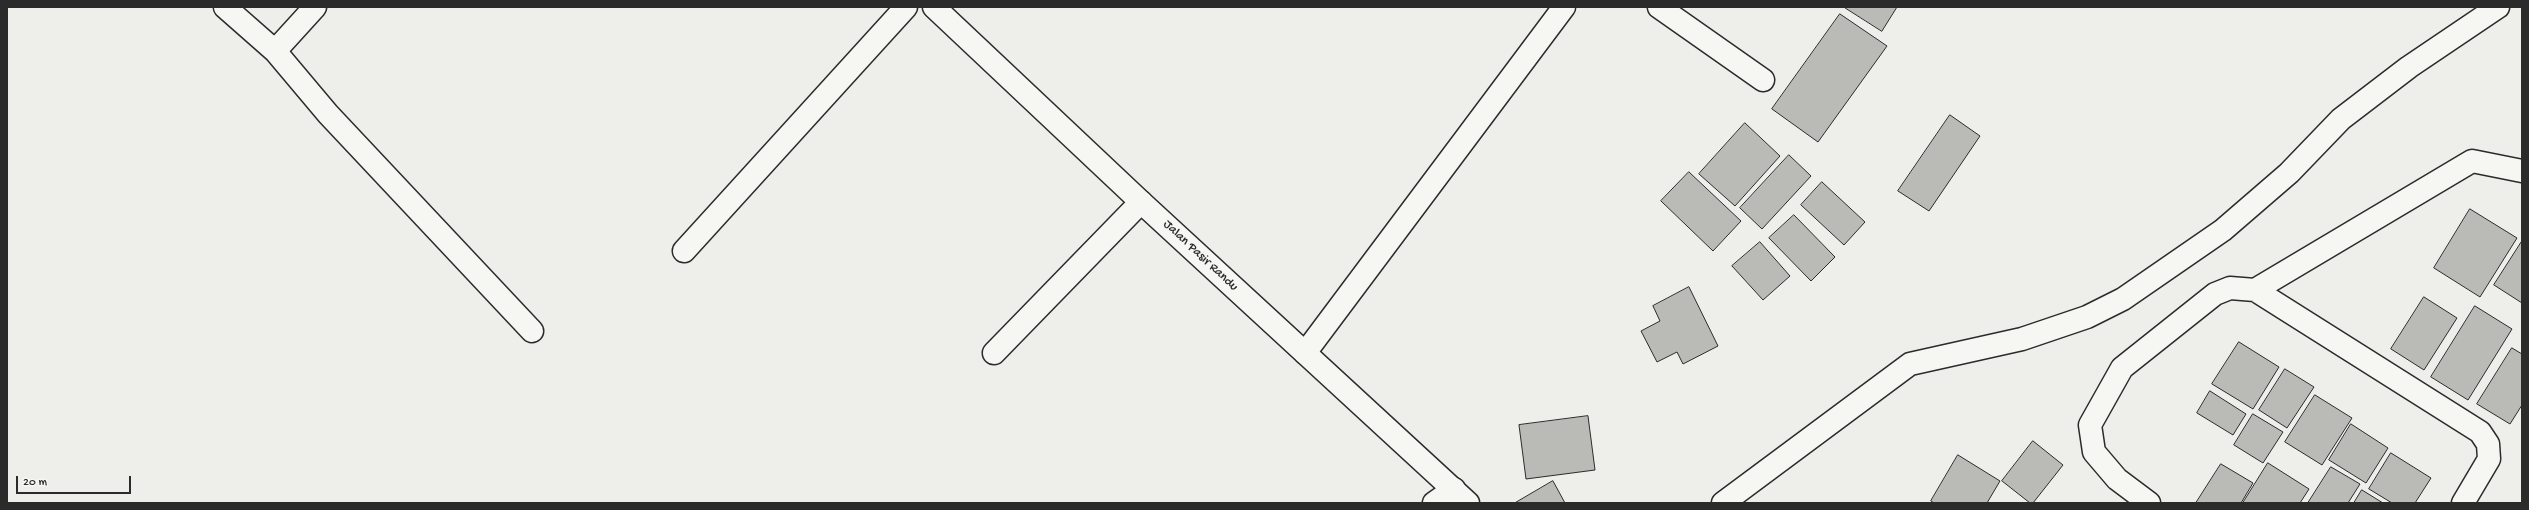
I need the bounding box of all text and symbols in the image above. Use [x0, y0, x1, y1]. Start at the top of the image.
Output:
street label: Jalan Pasir Randu [1159, 217, 1241, 295]
scale bar [18, 468, 133, 494]
text: 20 m [23, 476, 47, 490]

